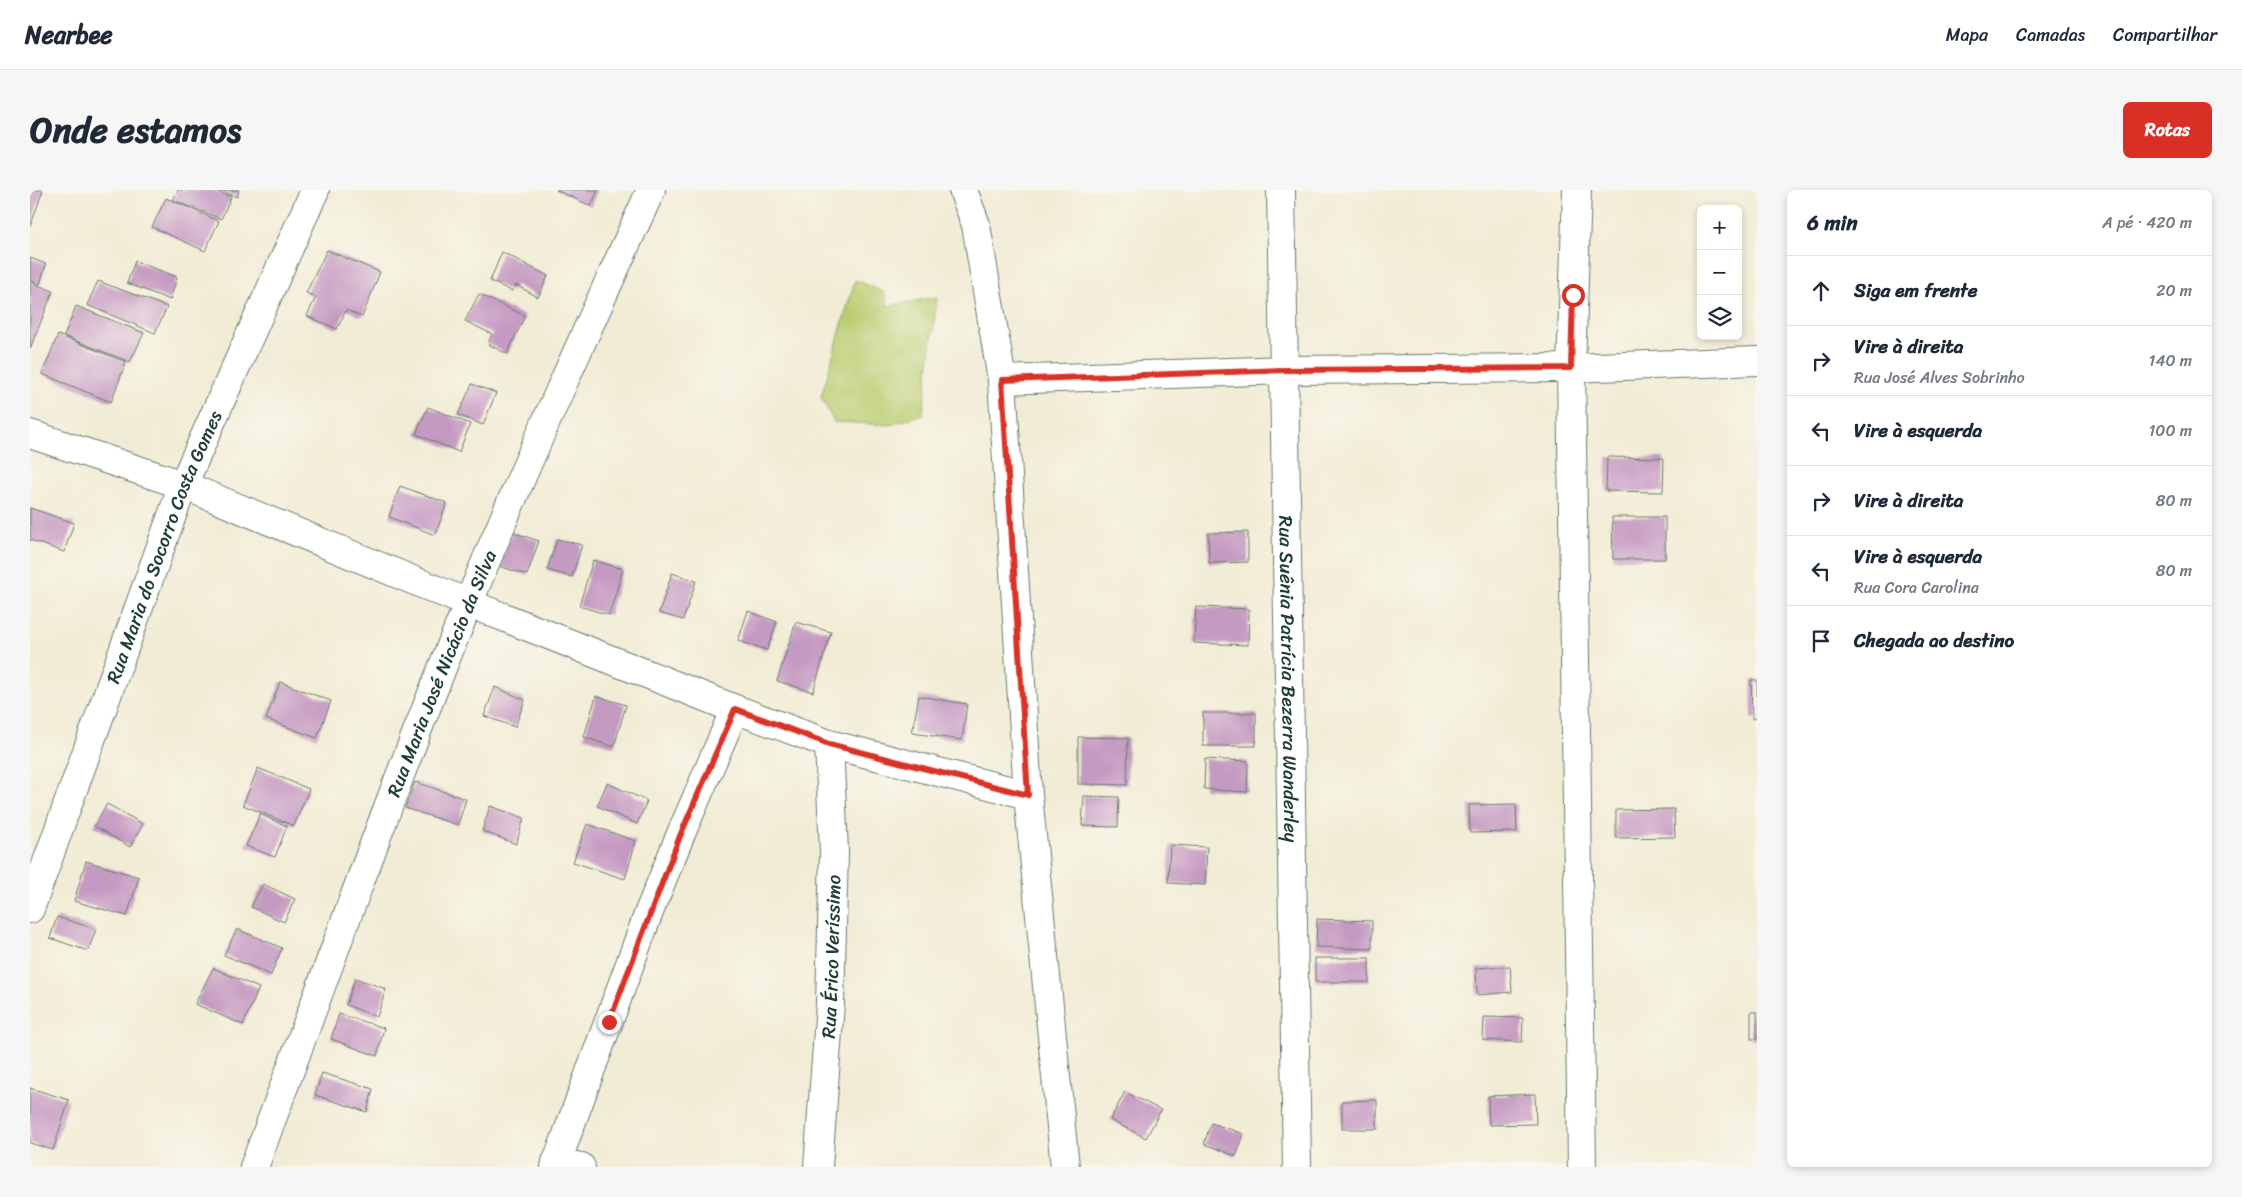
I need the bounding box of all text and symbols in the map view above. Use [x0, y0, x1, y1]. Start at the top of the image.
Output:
text: Nearbee [25, 14, 113, 56]
text: Mapa [1946, 19, 1988, 51]
text: Camadas [2016, 19, 2085, 51]
text: Compartilhar [2113, 19, 2217, 51]
text: Onde estamos [30, 99, 241, 161]
button: Rotas [2123, 102, 2212, 158]
text: 6 min [1807, 204, 1858, 242]
map controls [1697, 205, 1742, 340]
button: + [1697, 205, 1742, 250]
text: A pé · 420 m [2102, 208, 2192, 237]
button: − [1697, 250, 1742, 295]
text: Siga em frente [1854, 274, 1977, 307]
text: 20 m [2156, 276, 2192, 305]
icon: ahead [1807, 277, 1835, 305]
route start [1562, 284, 1585, 307]
button: layers [1697, 295, 1742, 340]
text: Vire à direita [1854, 330, 1963, 363]
text: 140 m [2149, 346, 2192, 375]
icon: right [1807, 347, 1835, 375]
text: Rua José Alves Sobrinho [1854, 363, 2025, 392]
street label: Rua Maria do Socorro Costa Gomes [96, 405, 231, 688]
text: Vire à esquerda [1854, 414, 1982, 447]
text: 100 m [2148, 416, 2192, 445]
icon: left [1807, 417, 1835, 445]
text: Vire à direita [1854, 484, 1963, 517]
text: 80 m [2156, 486, 2192, 515]
icon: right [1807, 487, 1835, 515]
street label: Rua Suênia Patrícia Bezerra Wanderley [1270, 515, 1308, 843]
text: Vire à esquerda [1854, 540, 1982, 573]
street label: Rua Maria José Nicácio da Silva [377, 544, 506, 802]
text: 80 m [2156, 556, 2192, 585]
icon: left [1807, 557, 1835, 585]
text: Rua Cora Carolina [1854, 573, 1979, 602]
text: Chegada ao destino [1854, 624, 2014, 657]
icon: arrive [1807, 627, 1835, 655]
street label: Rua Érico Veríssimo [811, 874, 850, 1039]
route end [598, 1011, 621, 1034]

